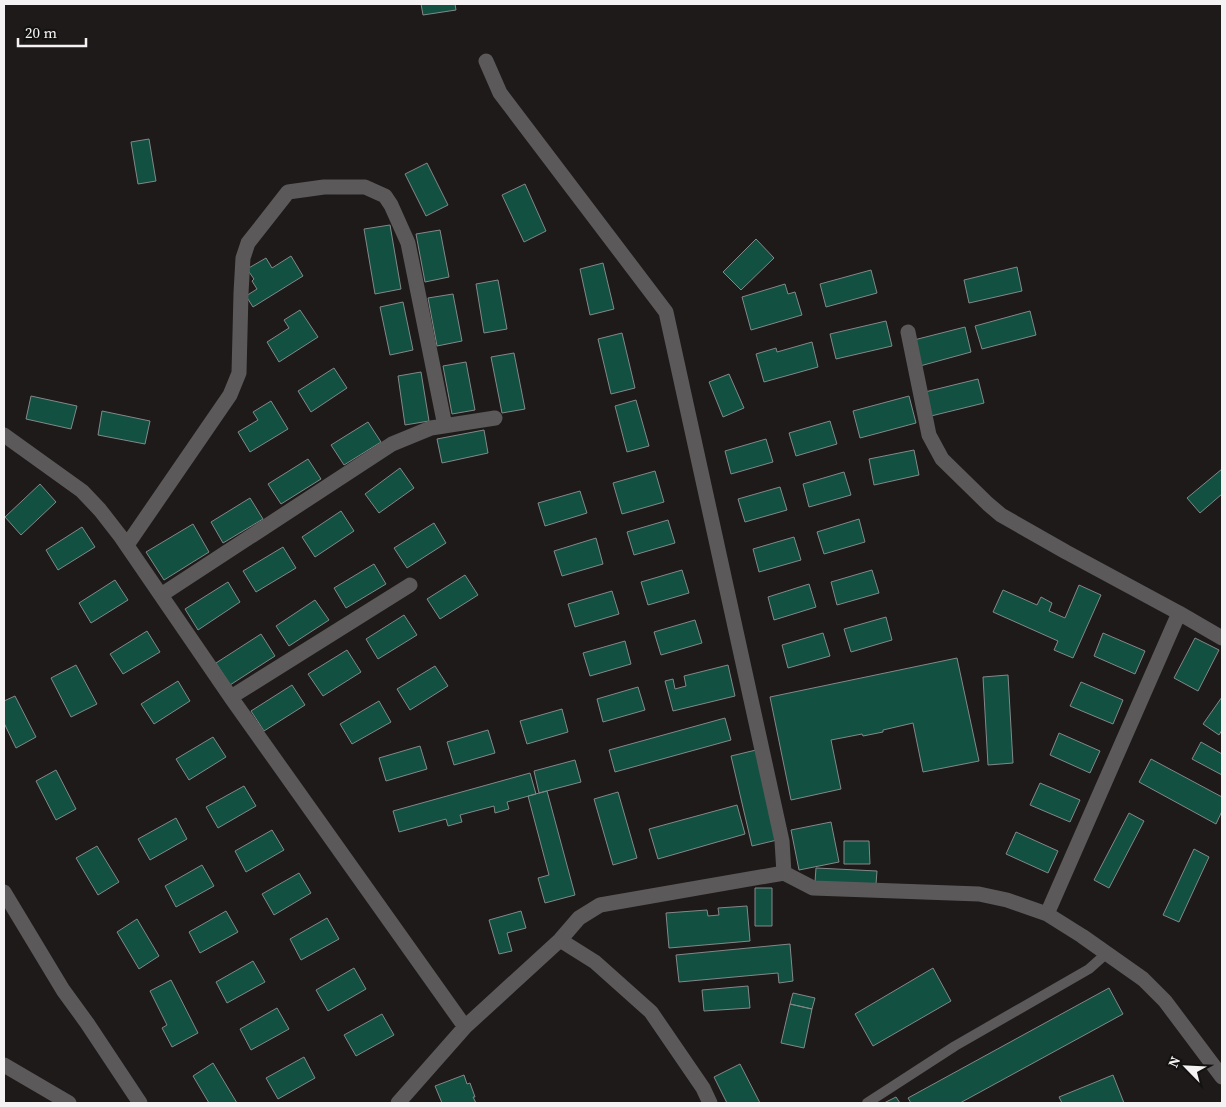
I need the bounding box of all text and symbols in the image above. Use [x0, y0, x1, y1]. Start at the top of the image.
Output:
scale bar [18, 15, 85, 47]
text: 20 m [25, 22, 57, 43]
north arrow [1161, 1042, 1211, 1092]
text: N [1163, 1053, 1185, 1070]

